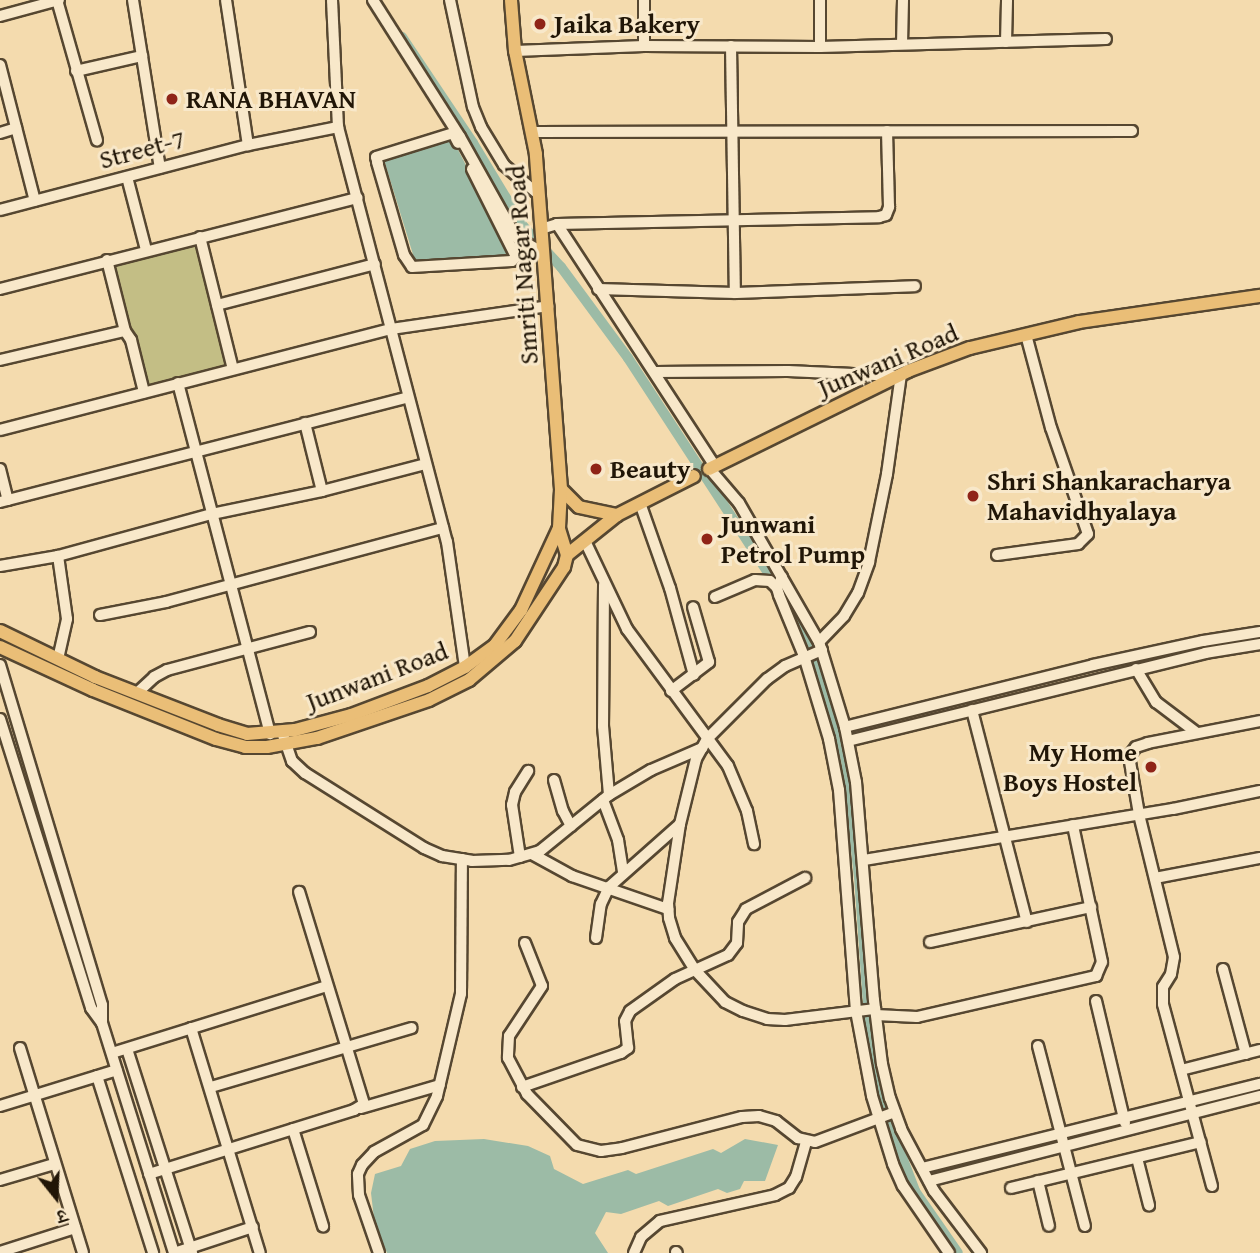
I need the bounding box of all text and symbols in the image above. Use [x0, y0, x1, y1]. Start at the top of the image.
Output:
place label: Jaika Bakery [554, 8, 700, 40]
marker: Jaika Bakery [532, 16, 548, 32]
place label: RANA BHAVAN [186, 83, 356, 115]
marker: RANA BHAVAN [164, 91, 180, 107]
street label: Street-7 [96, 123, 188, 175]
street label: Smriti Nagar Road [499, 164, 545, 366]
street label: Junwani Road [813, 316, 963, 404]
place label: Beauty [610, 453, 690, 485]
marker: Beauty [588, 461, 604, 477]
place label: Shri Shankaracharya Mahavidhyalaya [987, 465, 1231, 526]
marker: Shri Shankaracharya Mahavidhyalaya [965, 488, 981, 504]
place label: Junwani Petrol Pump [721, 508, 865, 570]
marker: Junwani Petrol Pump [699, 531, 715, 547]
street label: Junwani Road [302, 635, 452, 717]
place label: My Home Boys Hostel [1003, 736, 1137, 798]
marker: My Home Boys Hostel [1143, 759, 1159, 775]
north arrow [21, 1162, 91, 1232]
text: उ [54, 1202, 71, 1232]

